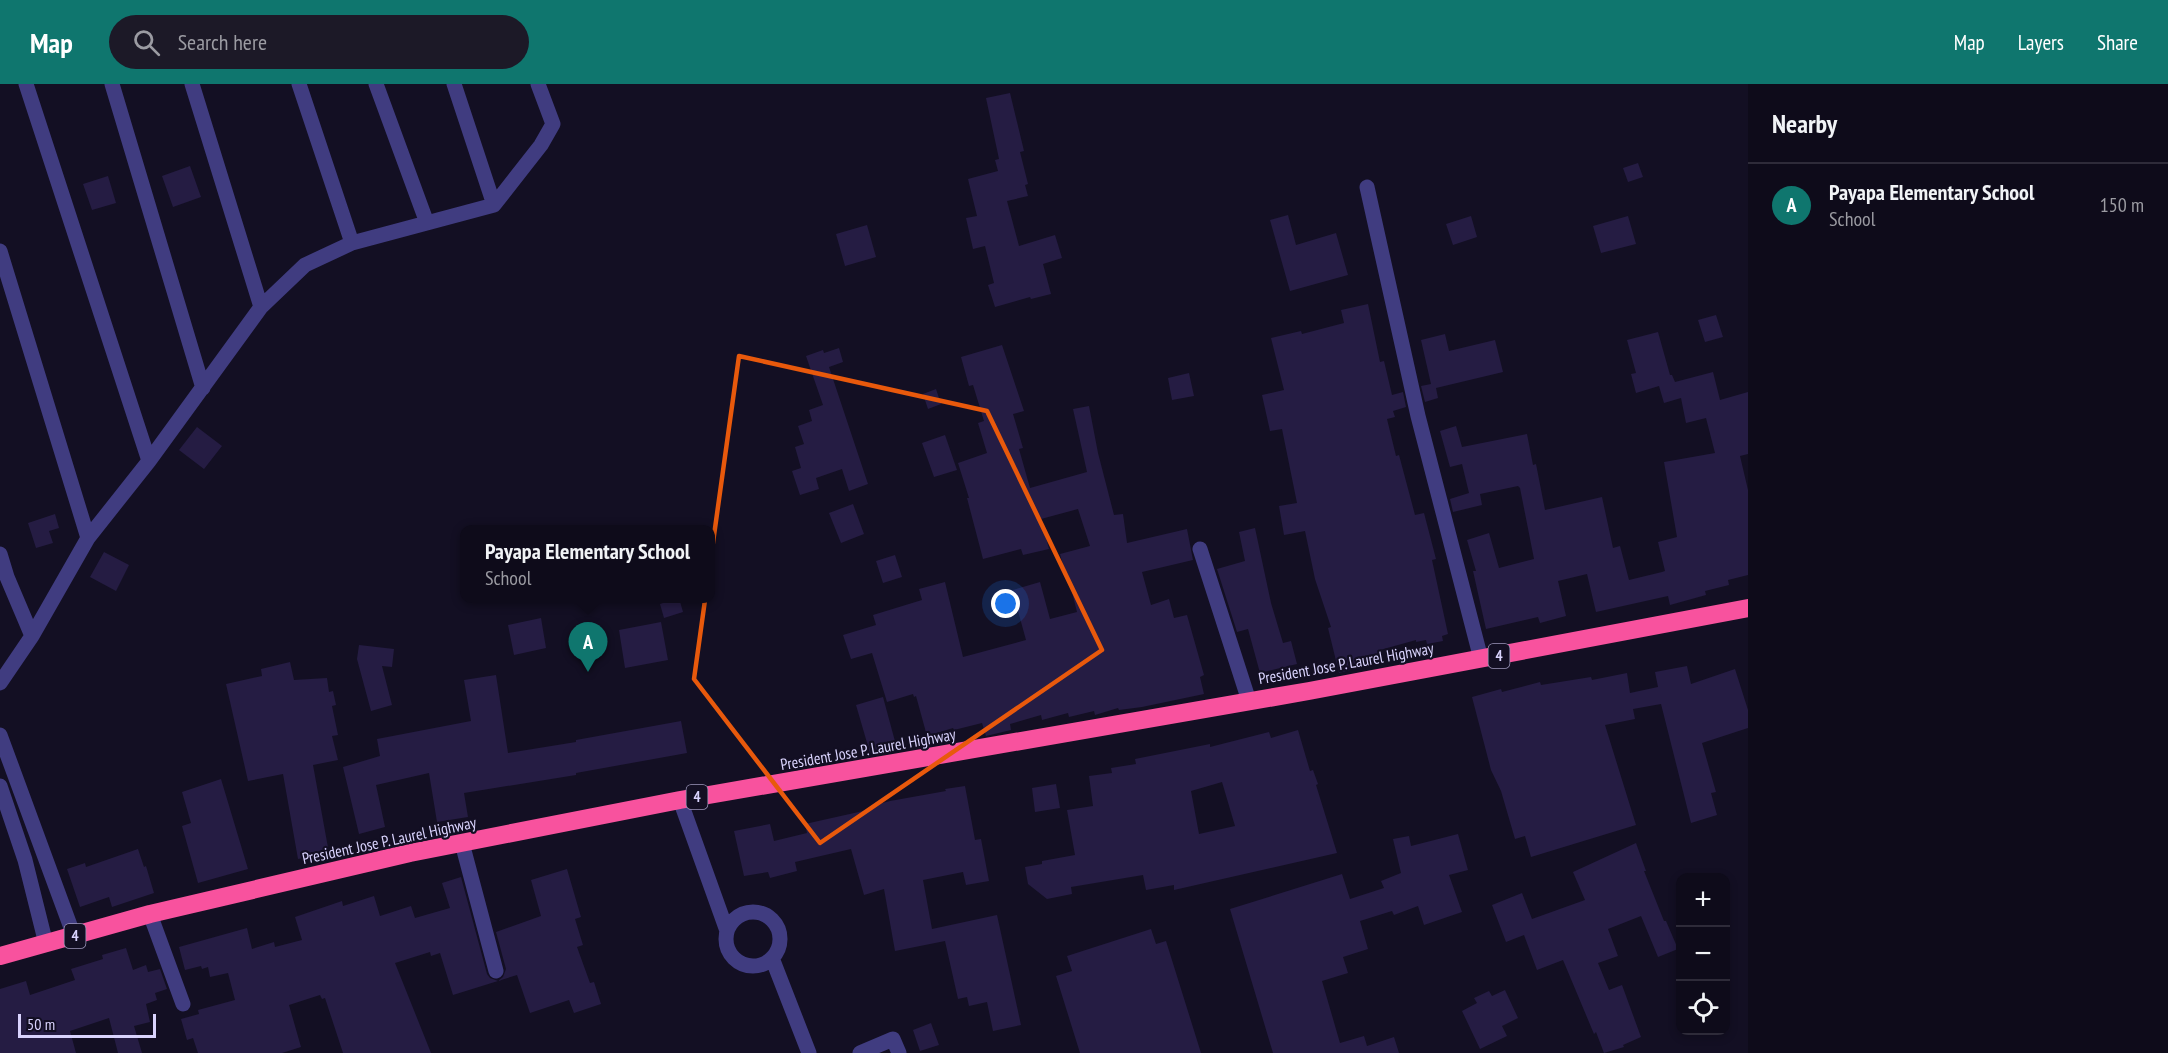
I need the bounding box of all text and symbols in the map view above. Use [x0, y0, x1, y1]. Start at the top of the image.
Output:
search box [109, 15, 529, 69]
text: Map [30, 24, 73, 61]
icon: search [130, 26, 163, 59]
text: Search here [178, 28, 267, 56]
text: Map [1954, 29, 1985, 56]
text: Layers [2018, 29, 2064, 56]
text: Share [2097, 29, 2138, 56]
text: Nearby [1772, 107, 1837, 140]
text: Payapa Elementary School [1829, 178, 2034, 206]
text: A [1786, 192, 1797, 218]
text: 150 m [2100, 192, 2144, 218]
text: School [1829, 206, 1875, 232]
popup [460, 525, 715, 603]
text: Payapa Elementary School [485, 537, 690, 565]
text: School [485, 565, 531, 591]
your location [991, 589, 1020, 618]
pin: A [568, 622, 608, 672]
street label: President Jose P. Laurel Highway [1257, 638, 1435, 688]
road number: 4 [1488, 644, 1510, 668]
street label: President Jose P. Laurel Highway [779, 724, 957, 774]
road number: 4 [686, 785, 708, 809]
street label: President Jose P. Laurel Highway [300, 812, 478, 868]
map controls [1676, 873, 1730, 1035]
button: + [1676, 873, 1730, 927]
road number: 4 [64, 924, 86, 948]
button: − [1676, 927, 1730, 981]
button: locate [1676, 981, 1730, 1035]
scale bar [18, 1011, 156, 1038]
text: 50 m [27, 1014, 55, 1034]

